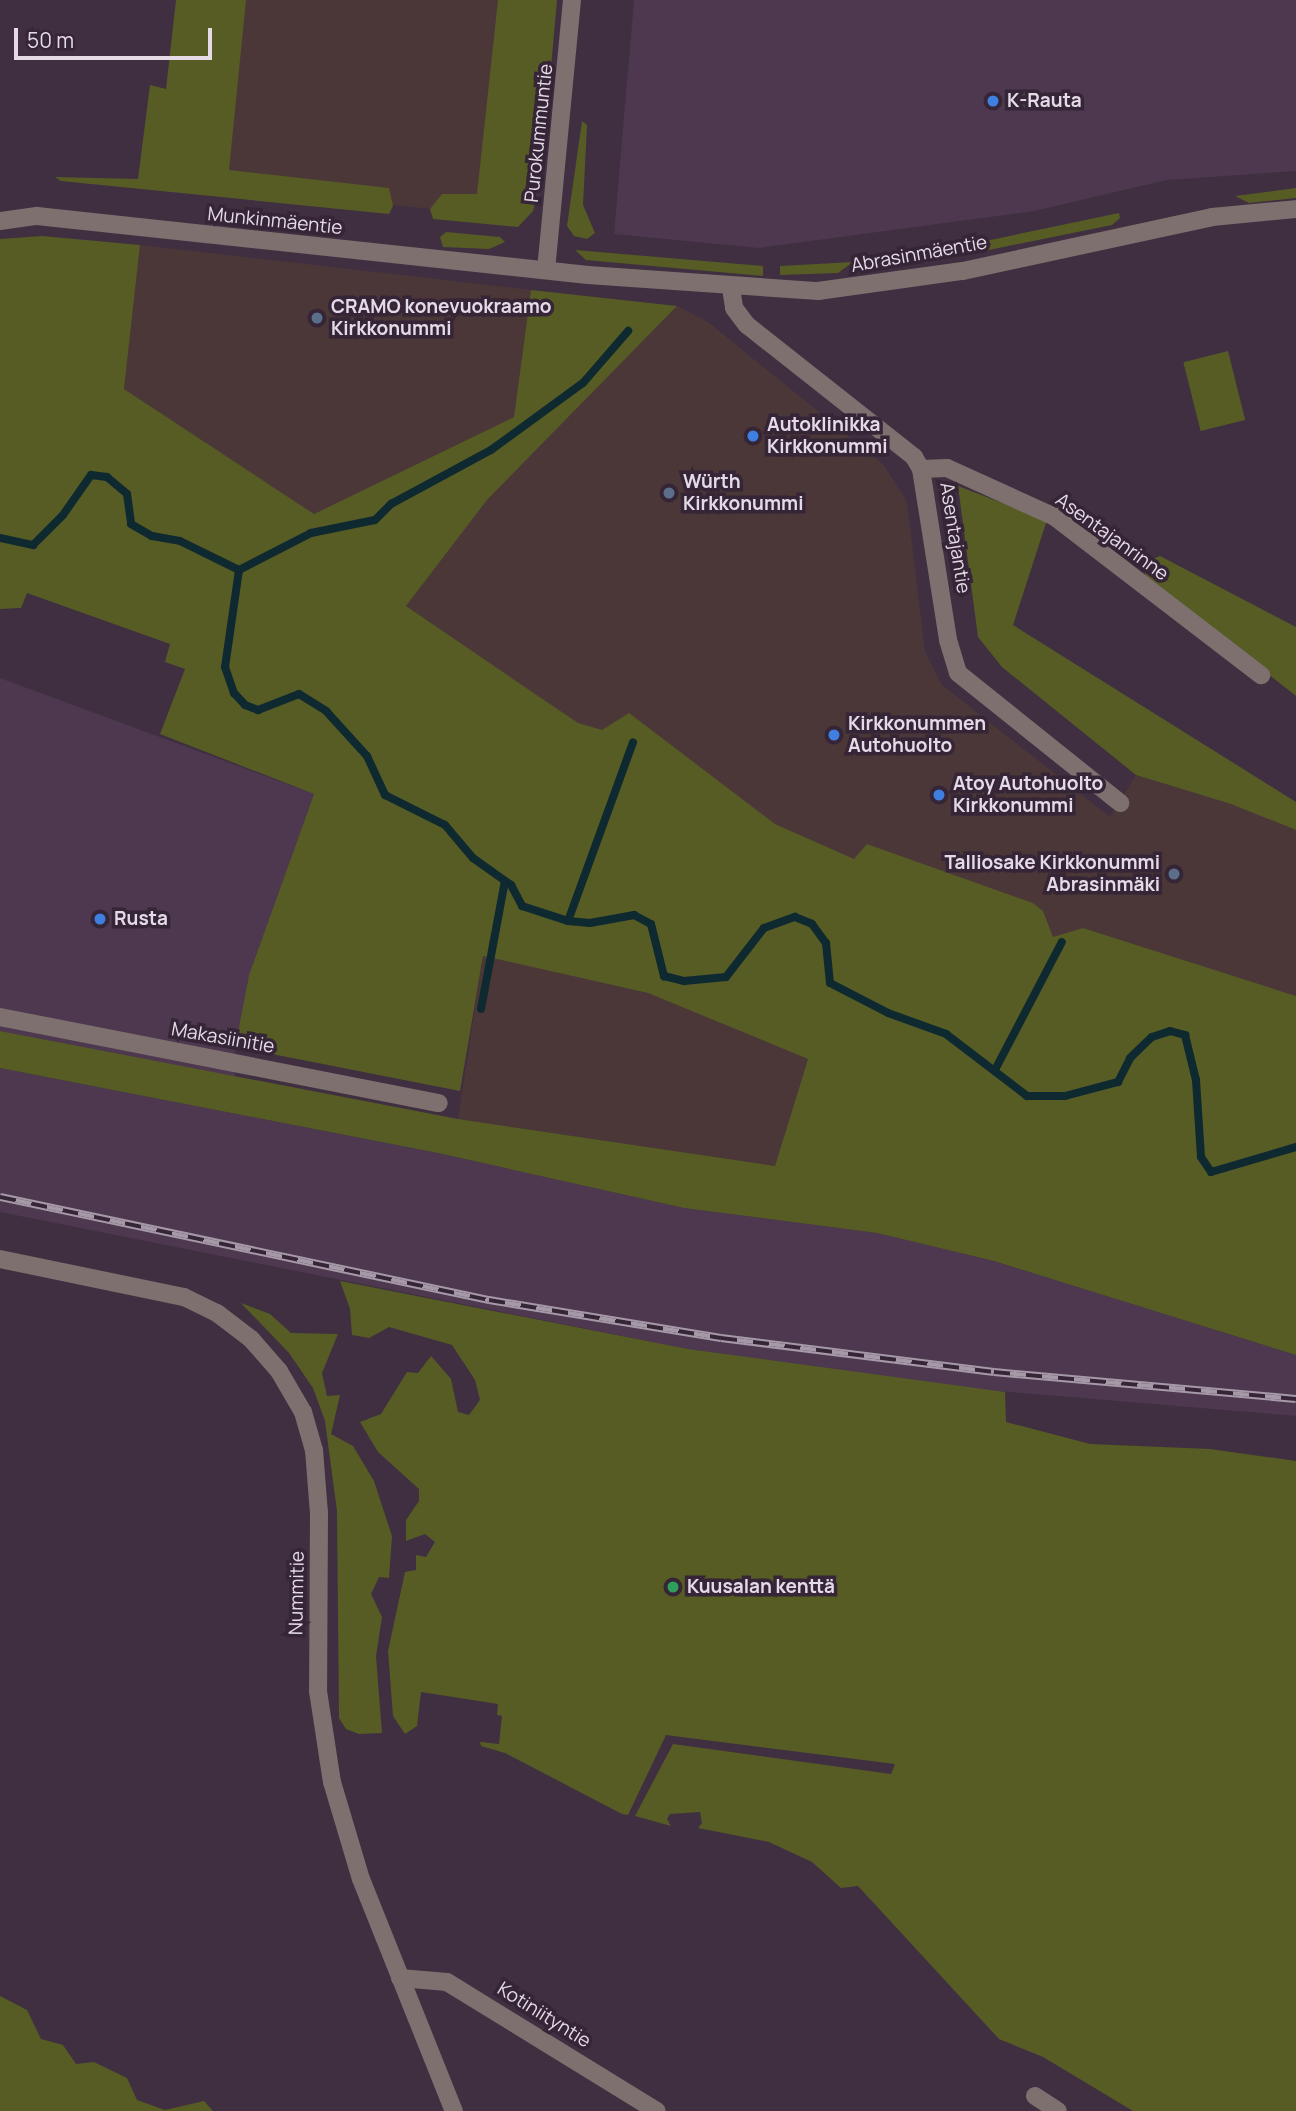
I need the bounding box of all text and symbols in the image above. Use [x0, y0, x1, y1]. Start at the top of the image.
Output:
scale bar [18, 14, 215, 58]
text: 50 m [27, 26, 74, 54]
street label: Purokummuntie [520, 63, 558, 203]
place label: K-Rauta [1007, 90, 1082, 112]
marker: K-Rauta [985, 93, 1001, 109]
street label: Munkinmäentie [206, 203, 344, 239]
street label: Abrasinmäentie [849, 231, 989, 277]
place label: CRAMO konevuokraamo Kirkkonummi [331, 296, 551, 340]
marker: CRAMO konevuokraamo Kirkkonummi [309, 310, 325, 326]
place label: Autoklinikka Kirkkonummi [767, 414, 887, 458]
marker: Autoklinikka Kirkkonummi [745, 428, 761, 444]
place label: Würth Kirkkonummi [683, 471, 803, 515]
street label: Asentajantie [935, 481, 975, 595]
marker: Würth Kirkkonummi [661, 485, 677, 501]
street label: Asentajanrinne [1051, 488, 1173, 586]
place label: Kirkkonummen Autohuolto [848, 713, 986, 757]
marker: Kirkkonummen Autohuolto [826, 727, 842, 743]
place label: Atoy Autohuolto Kirkkonummi [953, 773, 1103, 817]
marker: Atoy Autohuolto Kirkkonummi [931, 787, 947, 803]
place label: Talliosake Kirkkonummi Abrasinmäki [944, 852, 1160, 896]
marker: Talliosake Kirkkonummi Abrasinmäki [1166, 866, 1182, 882]
place label: Rusta [114, 908, 168, 930]
marker: Rusta [92, 911, 108, 927]
street label: Makasiinitie [170, 1018, 276, 1058]
street label: Nummitie [285, 1551, 309, 1635]
place label: Kuusalan kenttä [687, 1576, 835, 1598]
marker: Kuusalan kenttä [665, 1579, 681, 1595]
street label: Kotiniityntie [493, 1977, 595, 2053]

